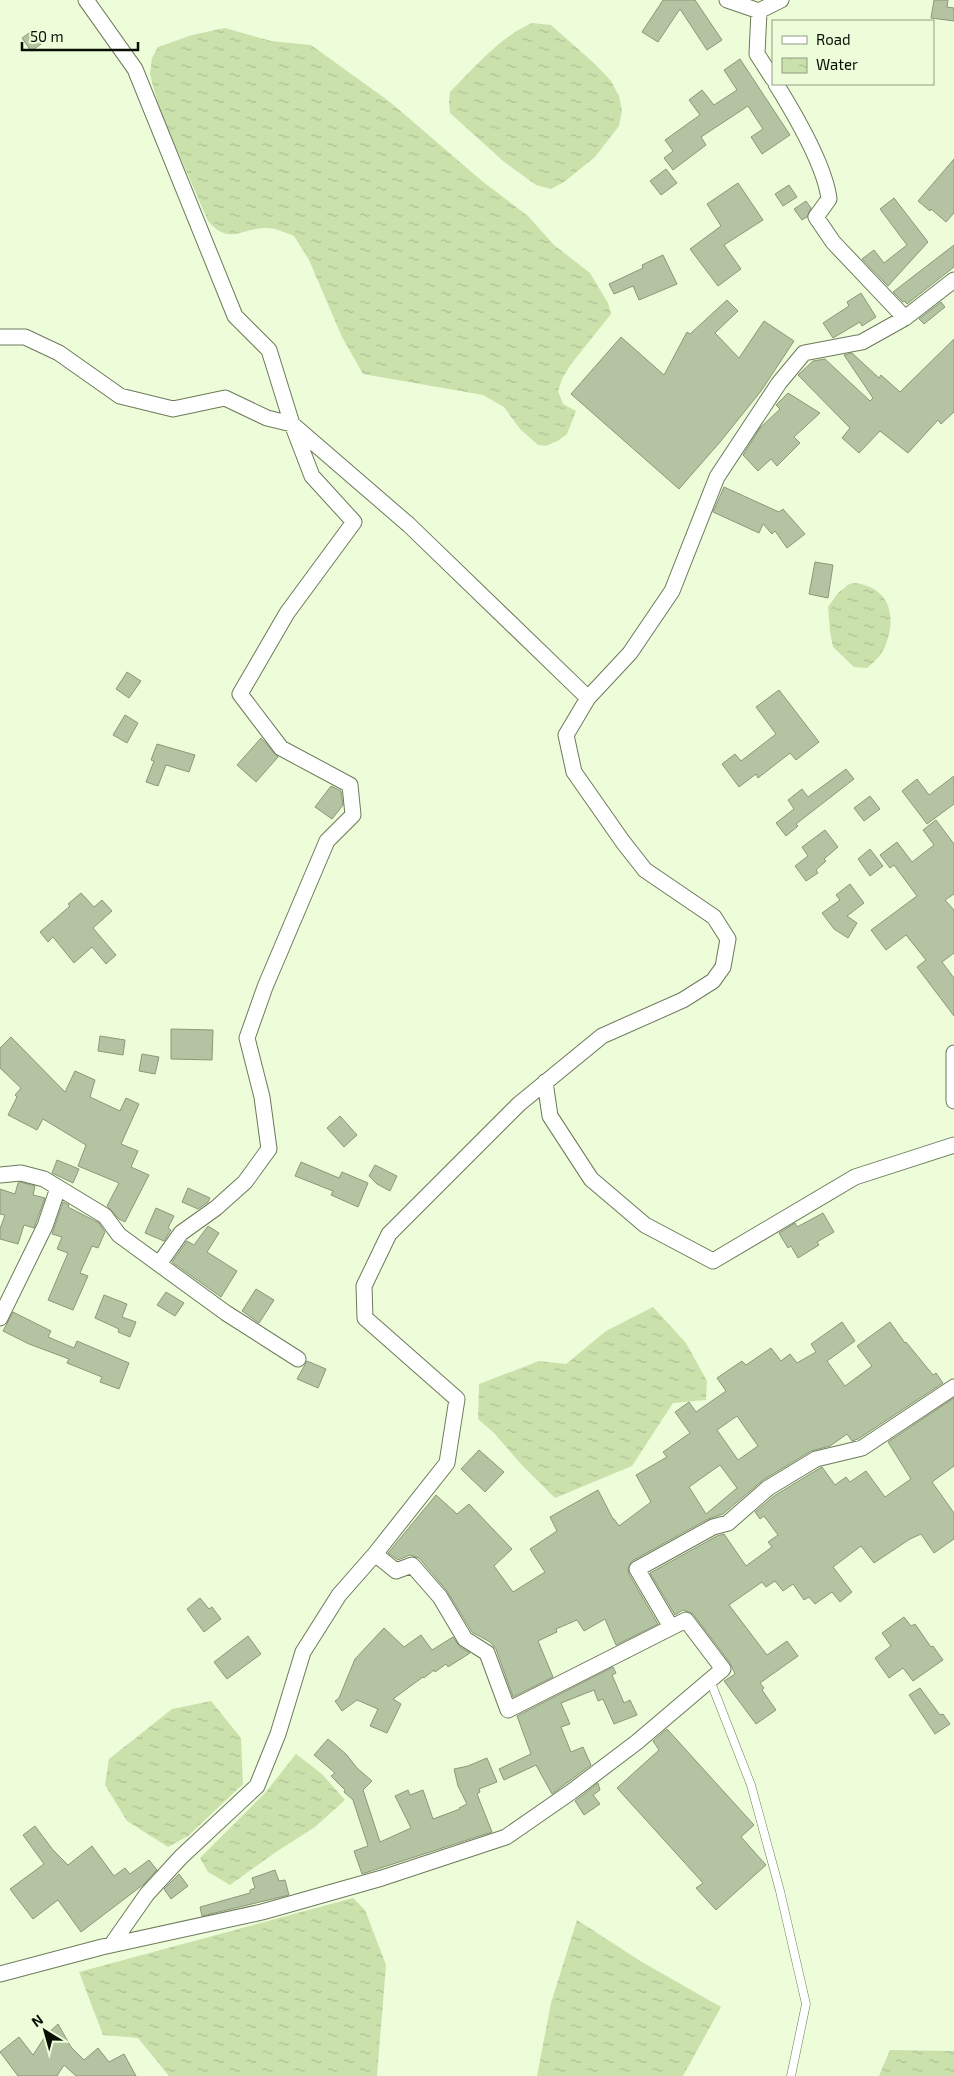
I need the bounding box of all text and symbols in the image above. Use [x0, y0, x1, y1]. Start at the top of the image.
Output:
scale bar [22, 20, 139, 52]
legend [772, 20, 934, 85]
text: 50 m [30, 27, 64, 45]
text: Road [816, 30, 851, 48]
text: Water [816, 55, 858, 73]
north arrow [20, 2006, 70, 2056]
text: N [28, 2010, 46, 2030]

